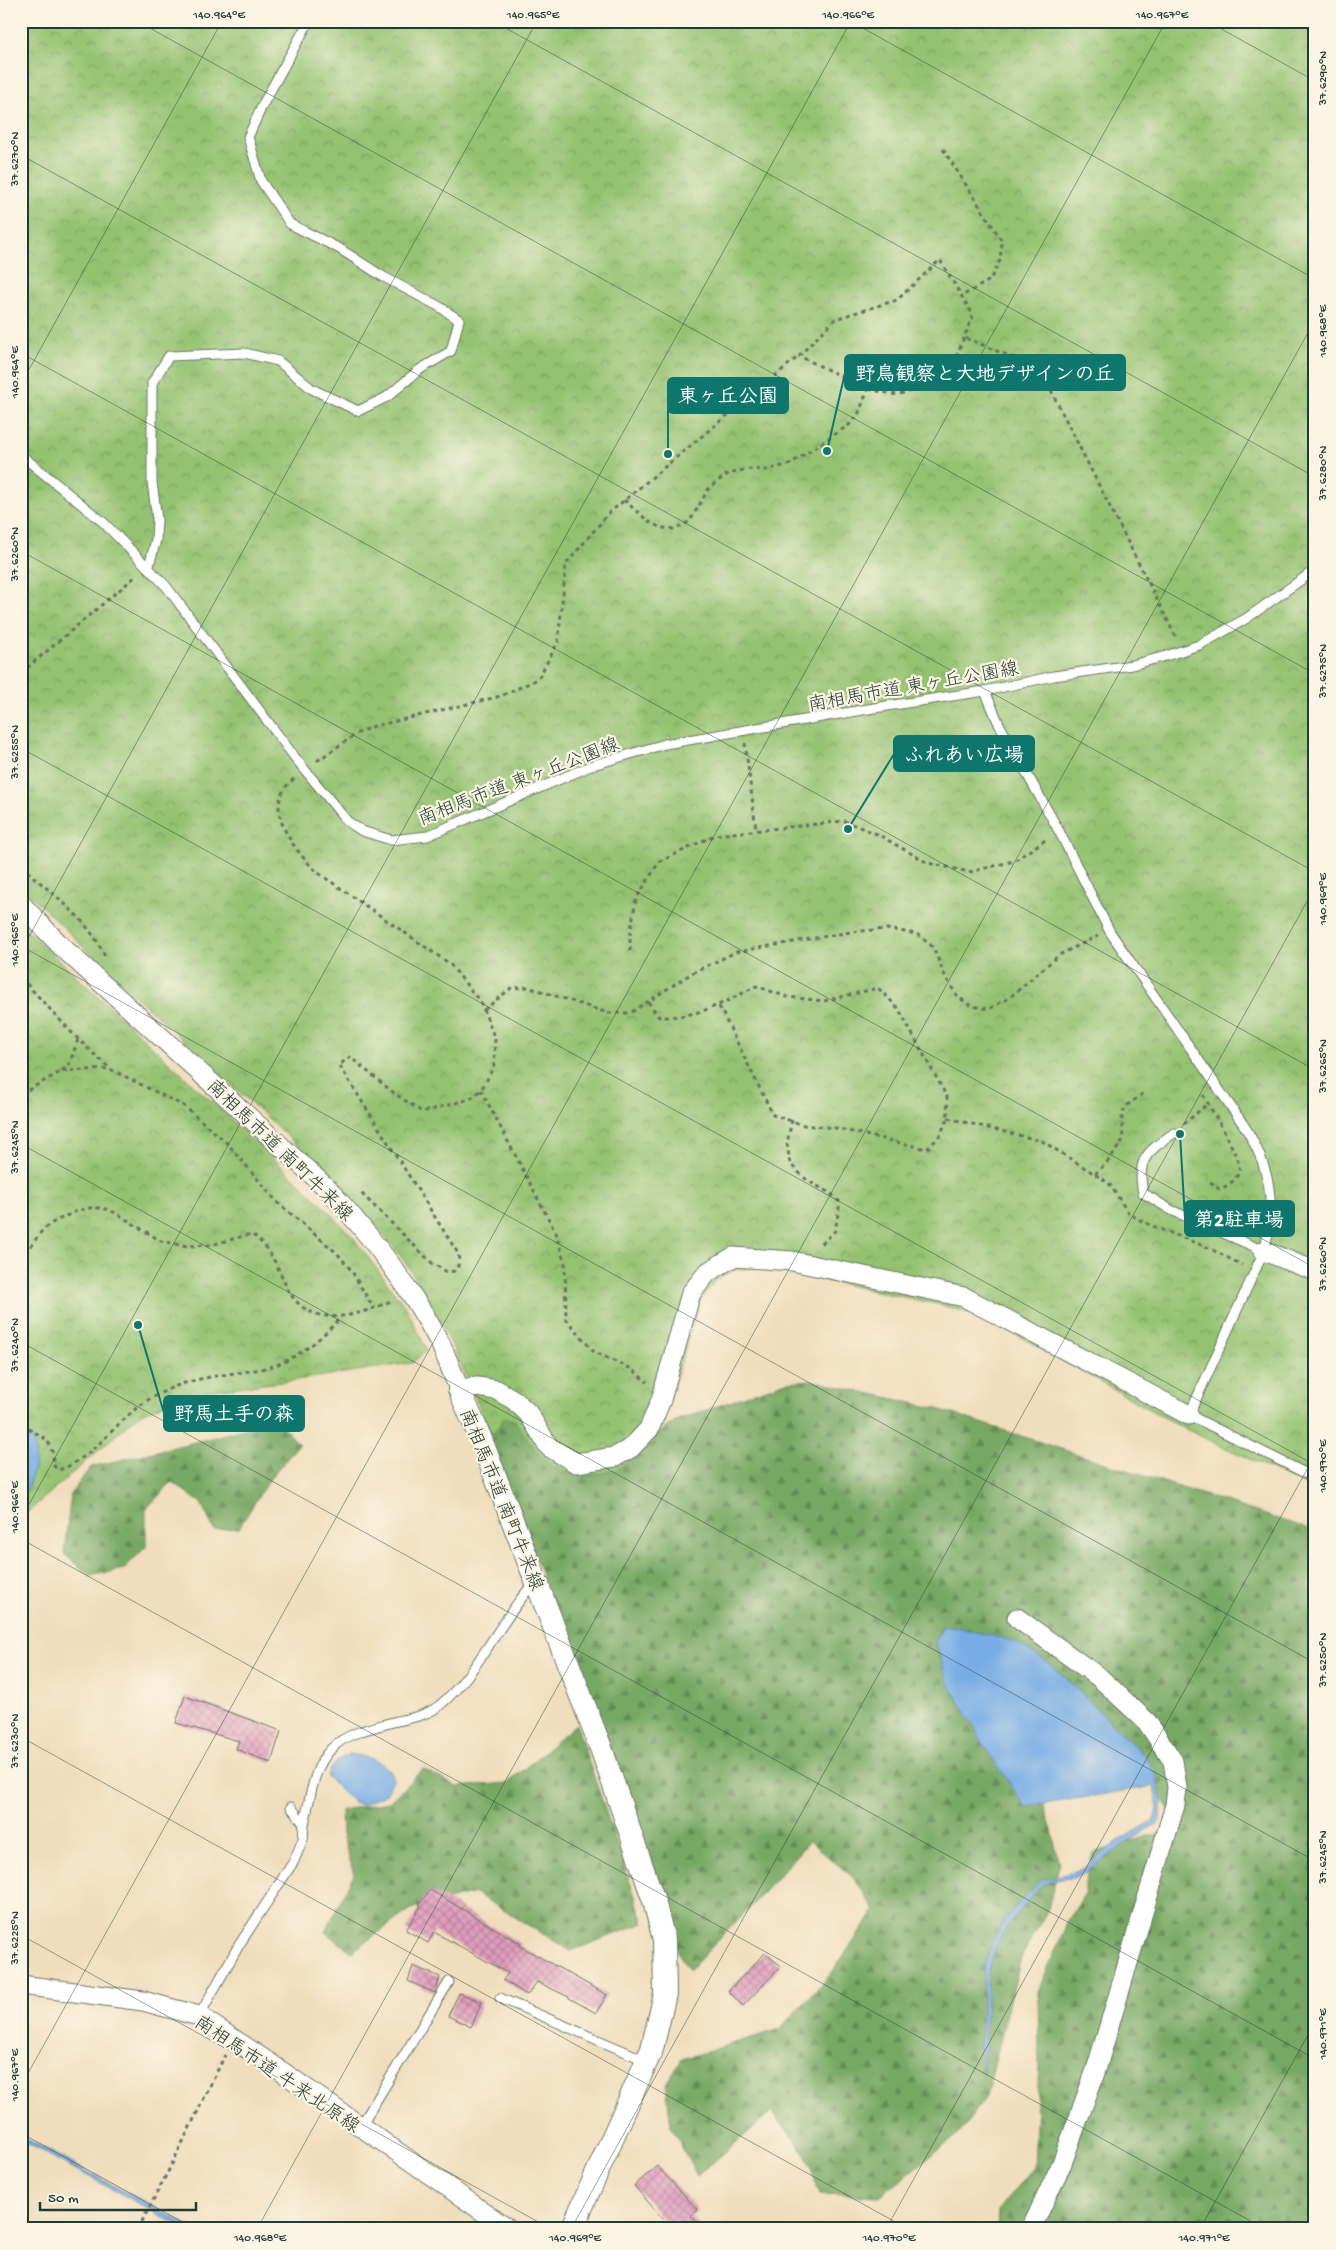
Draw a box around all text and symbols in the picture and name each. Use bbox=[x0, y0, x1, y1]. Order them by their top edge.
text: 140.964°E bbox=[192, 9, 245, 23]
text: 140.965°E bbox=[506, 9, 560, 23]
text: 140.966°E bbox=[821, 9, 875, 23]
text: 140.967°E bbox=[1135, 9, 1189, 23]
text: 37.6290°N bbox=[1317, 51, 1331, 106]
text: 37.6270°N bbox=[9, 132, 23, 187]
text: 140.968°E bbox=[1317, 304, 1331, 358]
text: 140.964°E bbox=[9, 346, 23, 399]
callout: 野鳥観察と大地デザインの丘 bbox=[845, 355, 1125, 390]
text: 野鳥観察と大地デザインの丘 bbox=[856, 363, 1114, 388]
callout: 東ヶ丘公園 bbox=[668, 378, 788, 413]
text: 東ヶ丘公園 bbox=[678, 385, 778, 410]
text: 37.6280°N bbox=[1317, 445, 1331, 501]
text: 37.6260°N bbox=[9, 527, 23, 582]
text: 37.6275°N bbox=[1317, 644, 1331, 699]
street label: 南相馬市道 東ヶ丘公園線 bbox=[806, 658, 1021, 718]
text: 37.6255°N bbox=[9, 725, 23, 780]
street label: 南相馬市道 東ヶ丘公園線 bbox=[415, 733, 623, 832]
callout: ふれあい広場 bbox=[894, 736, 1034, 771]
text: ふれあい広場 bbox=[904, 744, 1024, 769]
text: 140.969°E bbox=[1317, 872, 1331, 926]
text: 140.965°E bbox=[9, 913, 23, 967]
text: 37.6265°N bbox=[1317, 1039, 1331, 1094]
street label: 南相馬市道 南町牛来線 bbox=[201, 1075, 357, 1227]
text: 37.6245°N bbox=[9, 1120, 23, 1175]
callout: 第2駐車場 bbox=[1185, 1201, 1294, 1236]
text: 第2駐車場 bbox=[1194, 1209, 1284, 1234]
text: 37.6260°N bbox=[1317, 1237, 1331, 1292]
text: 37.6240°N bbox=[9, 1318, 23, 1373]
callout: 野馬土手の森 bbox=[164, 1396, 304, 1431]
text: 野馬土手の森 bbox=[174, 1403, 294, 1428]
street label: 南相馬市道 南町牛来線 bbox=[453, 1405, 548, 1595]
text: 140.970°E bbox=[1317, 1439, 1331, 1494]
text: 140.966°E bbox=[9, 1480, 23, 1534]
text: 37.6250°N bbox=[1317, 1633, 1331, 1688]
text: 37.6230°N bbox=[9, 1714, 23, 1769]
text: 37.6245°N bbox=[1317, 1830, 1331, 1885]
text: 37.6225°N bbox=[9, 1911, 23, 1966]
text: 140.971°E bbox=[1317, 2008, 1331, 2061]
street label: 南相馬市道 牛来北原線 bbox=[189, 2011, 364, 2140]
text: 140.967°E bbox=[9, 2048, 23, 2102]
scale bar bbox=[40, 2180, 196, 2212]
text: 50 m bbox=[48, 2190, 79, 2208]
text: 140.968°E bbox=[233, 2232, 287, 2246]
text: 140.969°E bbox=[548, 2232, 602, 2246]
text: 140.970°E bbox=[861, 2232, 916, 2246]
text: 140.971°E bbox=[1177, 2232, 1230, 2246]

